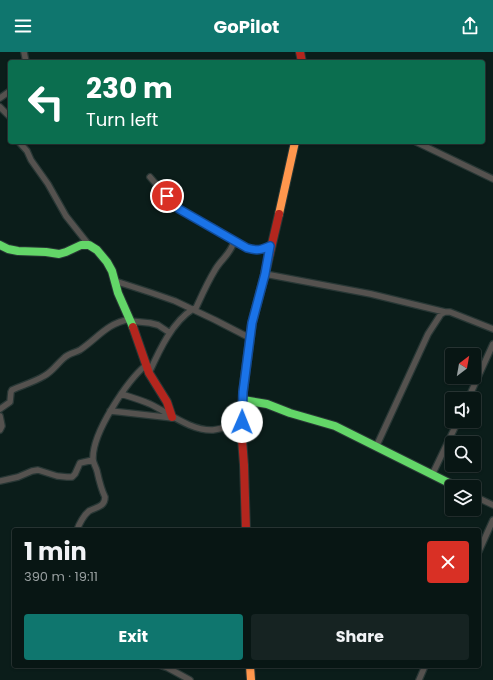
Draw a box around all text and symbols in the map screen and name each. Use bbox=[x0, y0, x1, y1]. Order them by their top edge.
text: GoPilot bbox=[214, 14, 279, 39]
icon: menu bbox=[12, 15, 34, 37]
icon: share bbox=[459, 15, 481, 37]
text: 230 m bbox=[86, 69, 173, 108]
icon: left bbox=[20, 76, 72, 128]
text: Turn left bbox=[86, 107, 158, 132]
pin bbox=[150, 179, 184, 213]
icon: arrive bbox=[156, 185, 178, 207]
north arrow bbox=[445, 348, 481, 384]
map controls bbox=[445, 348, 481, 516]
button: sound bbox=[445, 392, 481, 428]
position arrow bbox=[221, 401, 263, 443]
button: search bbox=[445, 436, 481, 472]
button: layers bbox=[445, 480, 481, 516]
text: 1 min bbox=[24, 535, 87, 568]
button: close bbox=[427, 541, 469, 583]
text: 390 m · 19:11 bbox=[24, 567, 98, 586]
button: Exit bbox=[24, 614, 243, 660]
button: Share bbox=[251, 614, 469, 660]

